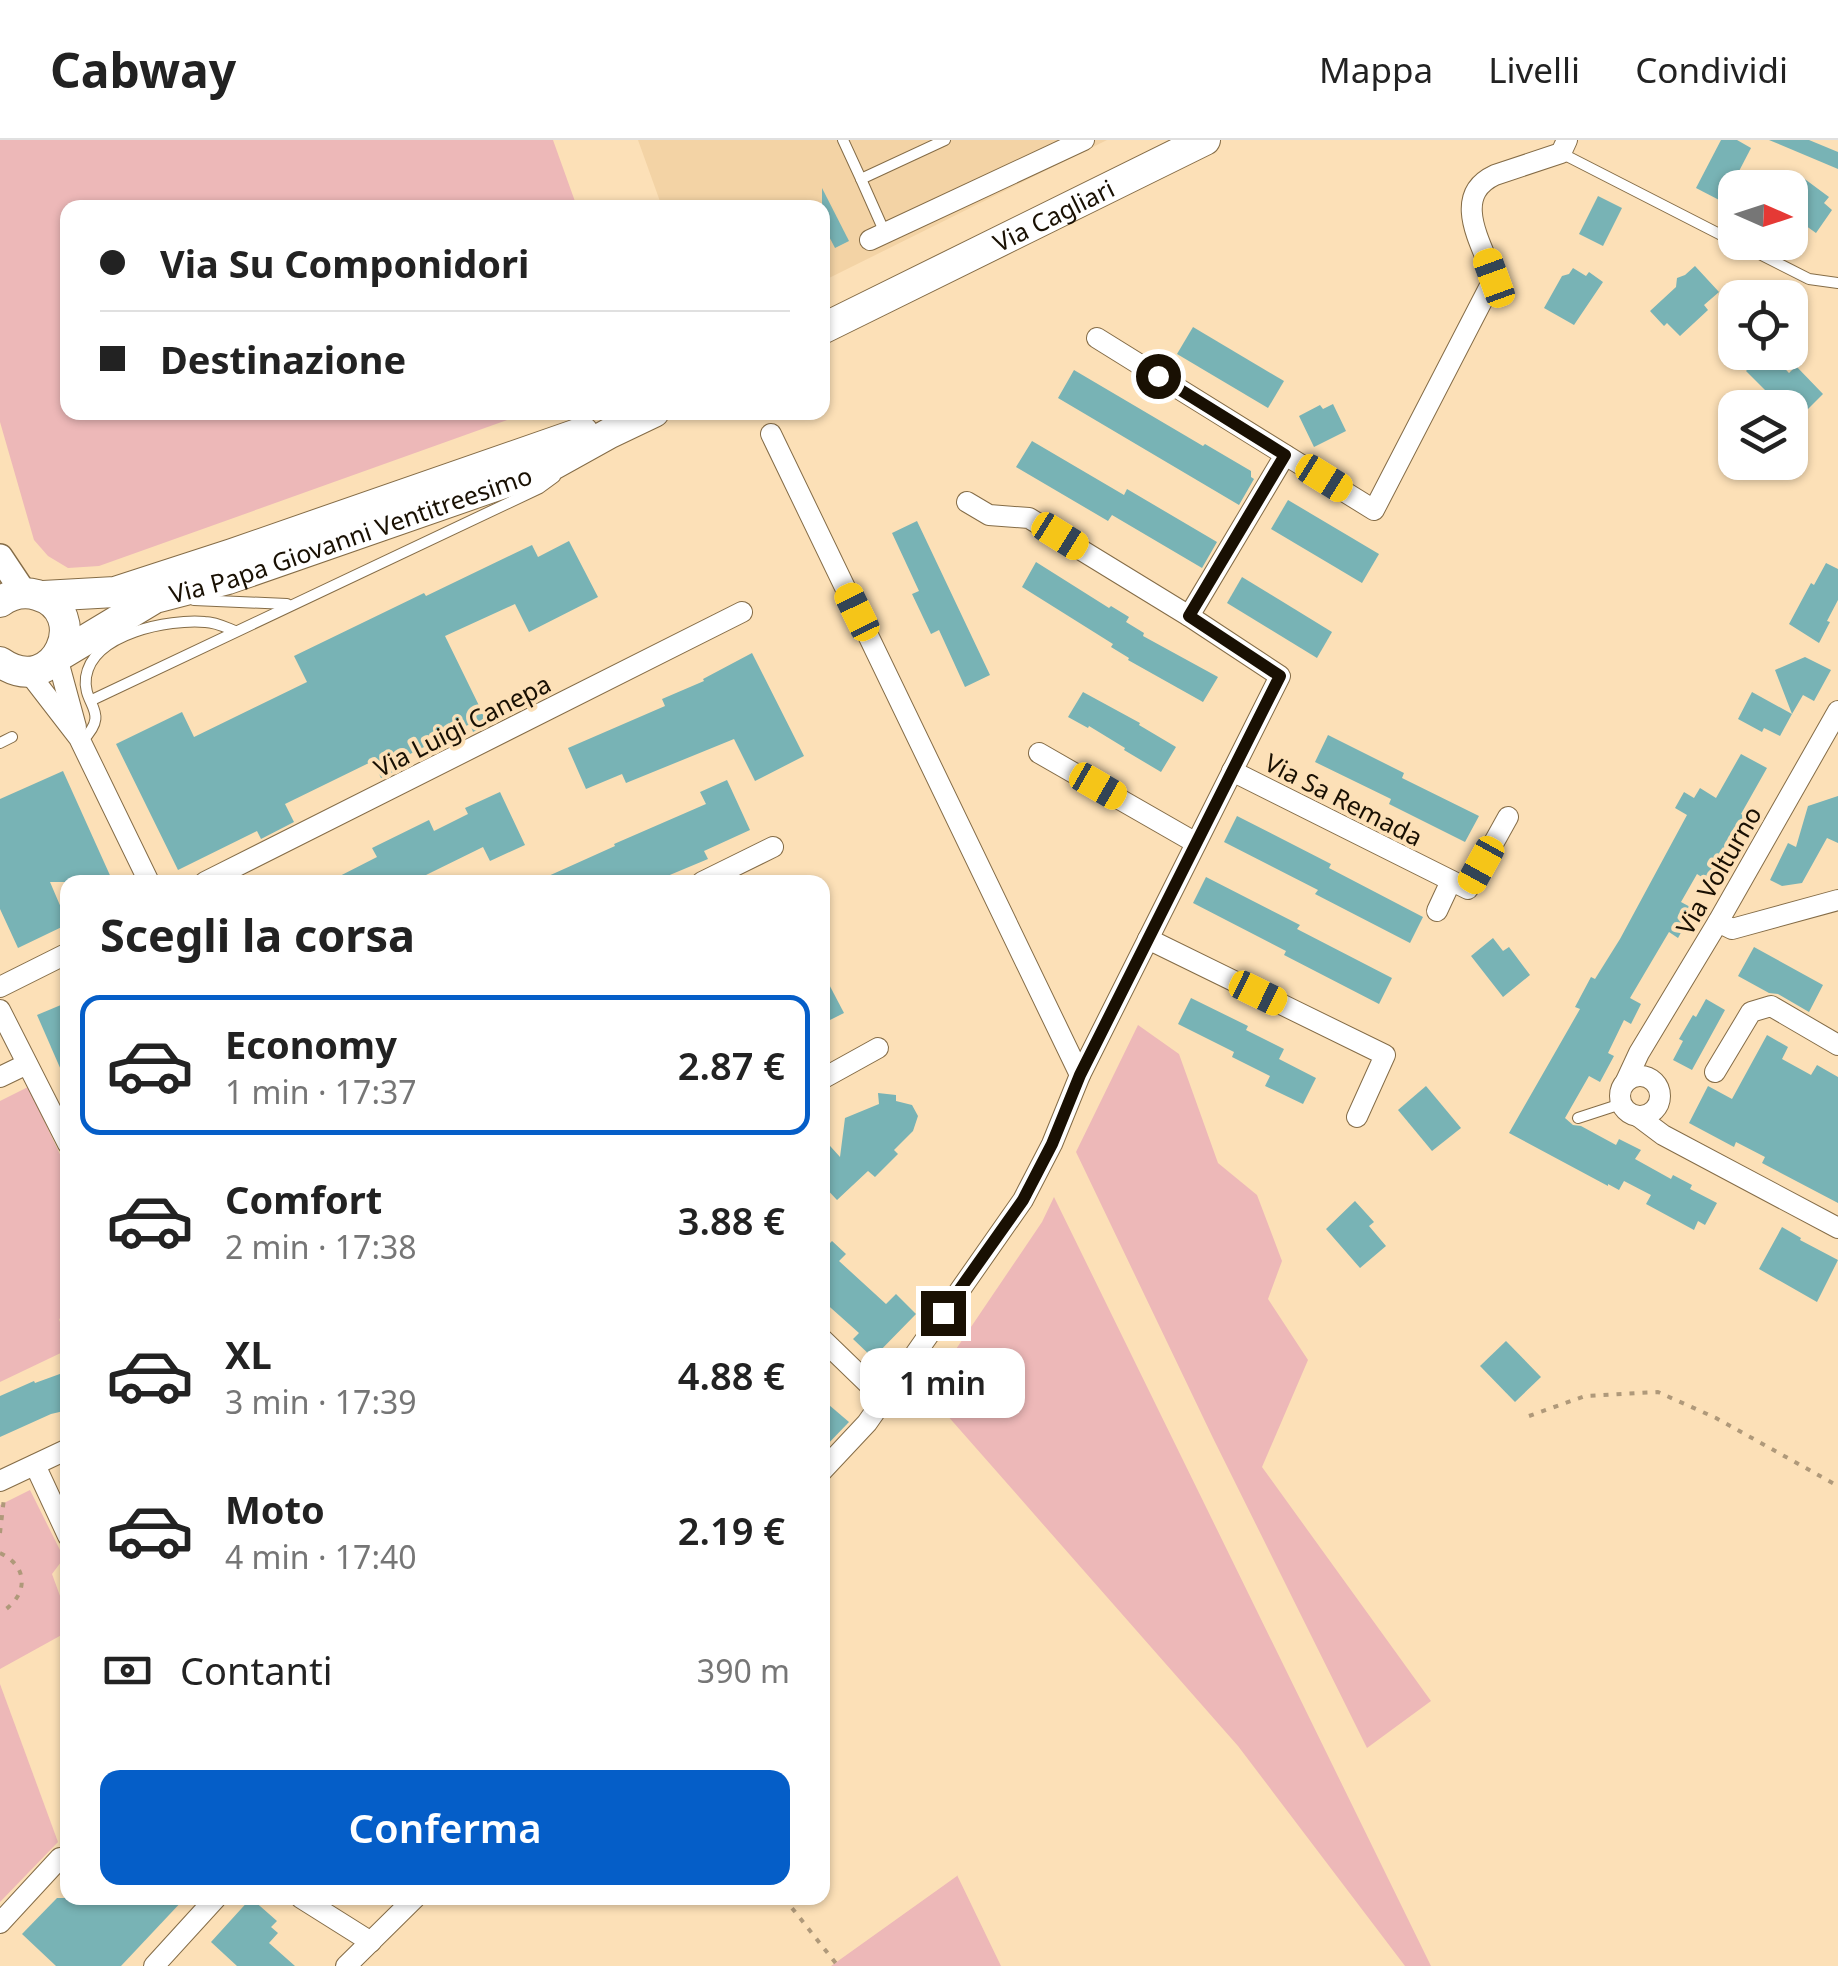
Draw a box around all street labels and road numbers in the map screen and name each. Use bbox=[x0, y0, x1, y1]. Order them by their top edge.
street label: Via Cagliari bbox=[987, 171, 1120, 259]
street label: Via Papa Giovanni Ventitreesimo bbox=[166, 458, 536, 611]
street label: Via Luigi Canepa bbox=[368, 666, 556, 784]
street label: Via Sa Remada bbox=[1259, 745, 1429, 853]
street label: Via Volturno bbox=[1667, 799, 1769, 941]

